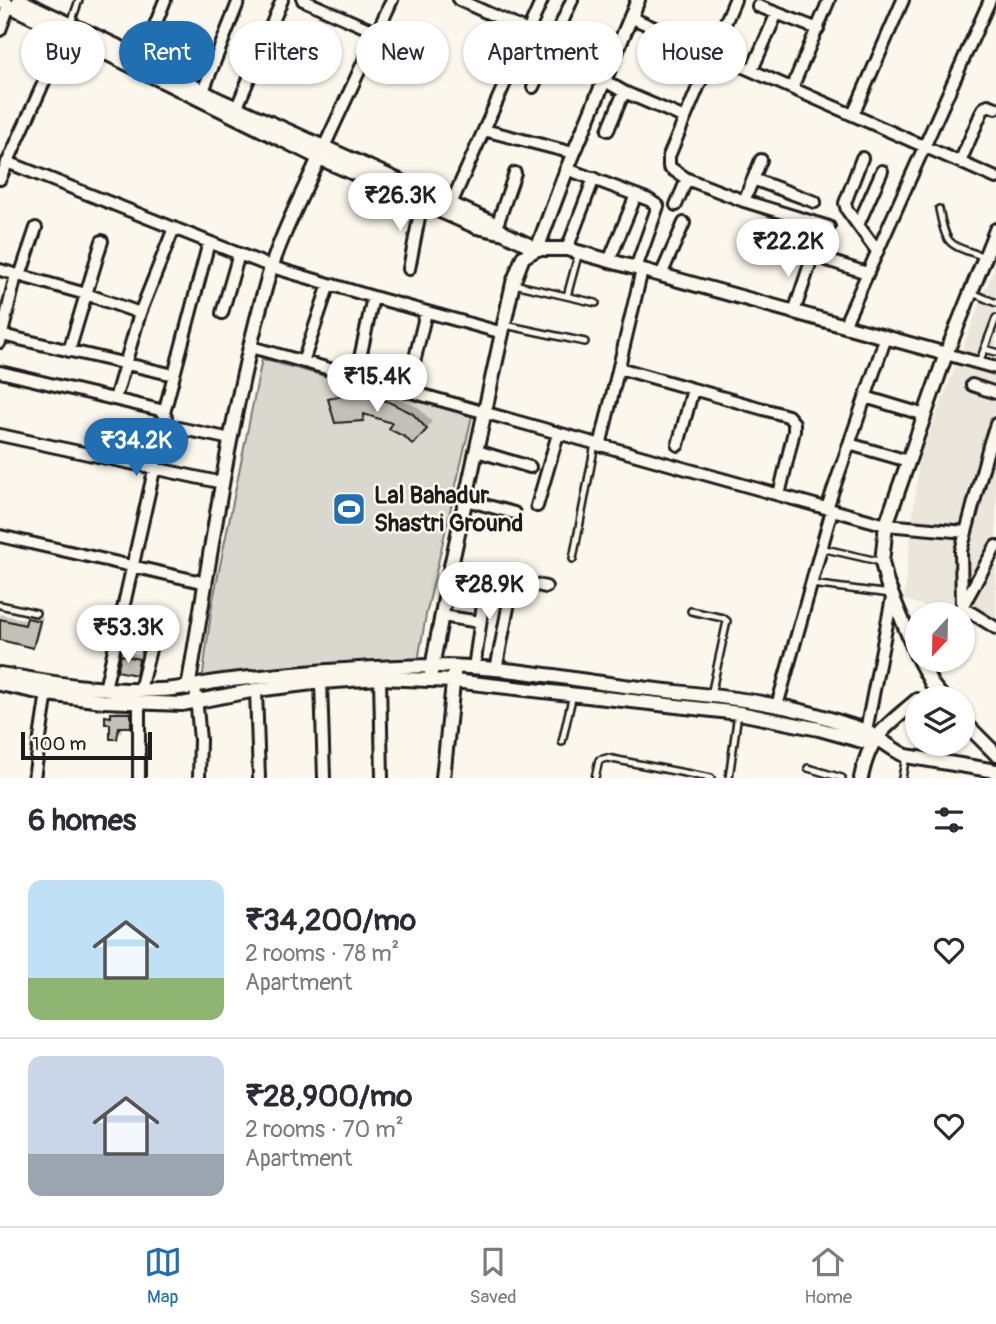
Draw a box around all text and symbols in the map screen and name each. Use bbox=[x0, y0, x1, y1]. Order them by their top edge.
chip: Buy bbox=[21, 21, 105, 84]
chip: Rent bbox=[119, 21, 215, 84]
chip: Filters bbox=[229, 21, 342, 84]
chip: New bbox=[356, 21, 449, 84]
chip: Apartment bbox=[463, 21, 623, 84]
chip: House bbox=[637, 21, 747, 84]
pin: ₹26.3K bbox=[343, 174, 457, 233]
text: ₹26.3K bbox=[364, 181, 436, 210]
pin: ₹22.2K bbox=[731, 219, 845, 279]
text: ₹22.2K bbox=[752, 227, 824, 256]
pin: ₹15.4K bbox=[320, 354, 434, 414]
text: ₹15.4K bbox=[343, 362, 411, 391]
pin: ₹34.2K bbox=[79, 419, 193, 478]
text: ₹34.2K bbox=[100, 426, 172, 455]
place label: Lal Bahadur Shastri Ground bbox=[374, 481, 523, 538]
sports icon: Lal Bahadur Shastri Ground bbox=[330, 490, 368, 528]
pin: ₹28.9K bbox=[432, 562, 546, 622]
text: ₹28.9K bbox=[455, 570, 524, 599]
north arrow bbox=[905, 602, 975, 672]
map controls bbox=[905, 602, 975, 756]
pin: ₹53.3K bbox=[71, 606, 185, 665]
text: ₹53.3K bbox=[93, 613, 163, 642]
button: layers bbox=[905, 686, 975, 756]
scale bar bbox=[21, 729, 152, 761]
text: 100 m bbox=[32, 732, 86, 756]
icon: filters bbox=[930, 801, 968, 839]
text: 6 homes bbox=[28, 802, 136, 839]
text: ₹34,200/mo bbox=[245, 902, 416, 939]
icon: home bbox=[84, 908, 168, 992]
icon: heart bbox=[930, 931, 968, 969]
text: 2 rooms · 78 m² bbox=[245, 939, 399, 968]
text: Apartment bbox=[245, 968, 352, 997]
text: ₹28,900/mo bbox=[245, 1078, 412, 1115]
icon: home bbox=[84, 1084, 168, 1168]
icon: heart bbox=[930, 1107, 968, 1145]
text: 2 rooms · 70 m² bbox=[245, 1115, 404, 1144]
text: Apartment bbox=[245, 1144, 352, 1173]
tab: Map bbox=[144, 1243, 182, 1309]
tab: Saved bbox=[469, 1243, 517, 1309]
tab: Home bbox=[804, 1243, 852, 1309]

